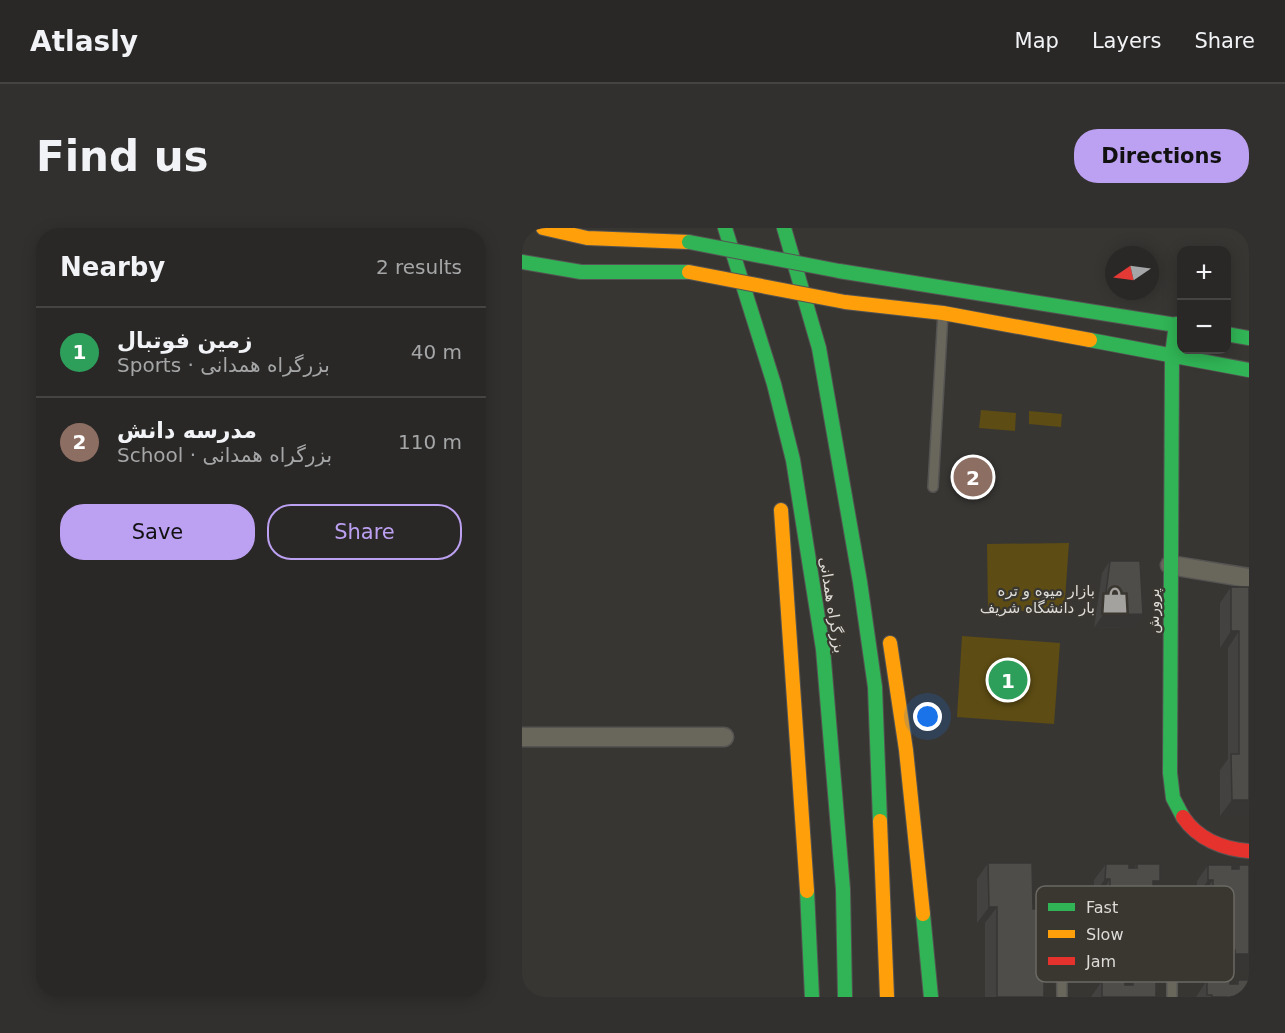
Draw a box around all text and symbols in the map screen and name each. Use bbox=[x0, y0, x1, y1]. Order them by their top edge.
text: Atlasly bbox=[30, 25, 138, 58]
text: Map bbox=[1015, 29, 1059, 53]
text: Layers bbox=[1092, 29, 1161, 53]
text: Share bbox=[1194, 29, 1255, 53]
button: Directions bbox=[1074, 129, 1249, 183]
text: Find us bbox=[36, 132, 209, 181]
north arrow bbox=[1105, 246, 1159, 300]
map controls bbox=[1177, 246, 1231, 354]
button: + bbox=[1177, 246, 1231, 300]
text: Nearby bbox=[60, 252, 165, 282]
text: 2 results bbox=[376, 255, 462, 279]
button: − bbox=[1177, 300, 1231, 354]
text: زمین فوتبال bbox=[117, 328, 253, 353]
text: 1 bbox=[73, 340, 86, 364]
text: 40 m bbox=[411, 340, 462, 364]
text: Sports · بزرگراه همدانی bbox=[117, 353, 330, 377]
text: مدرسه دانش bbox=[117, 418, 257, 443]
text: 2 bbox=[73, 430, 86, 454]
text: 110 m bbox=[398, 430, 462, 454]
text: School · بزرگراه همدانی bbox=[117, 443, 332, 467]
pin: 2 bbox=[954, 454, 992, 500]
button: Save bbox=[60, 504, 255, 560]
button: Share bbox=[267, 504, 462, 560]
street label: بزرگراه همدانی bbox=[816, 556, 848, 654]
place label: بازار میوه و تره بار دانشگاه شریف bbox=[980, 582, 1095, 617]
shop icon: بازار میوه و تره بار دانشگاه شریف bbox=[1100, 585, 1130, 615]
street label: پرورش bbox=[1145, 588, 1164, 634]
pin: 1 bbox=[988, 658, 1028, 702]
your location bbox=[913, 702, 942, 731]
legend bbox=[1036, 886, 1234, 982]
text: Fast bbox=[1086, 898, 1118, 917]
text: Slow bbox=[1086, 925, 1123, 944]
text: Jam bbox=[1085, 952, 1116, 971]

